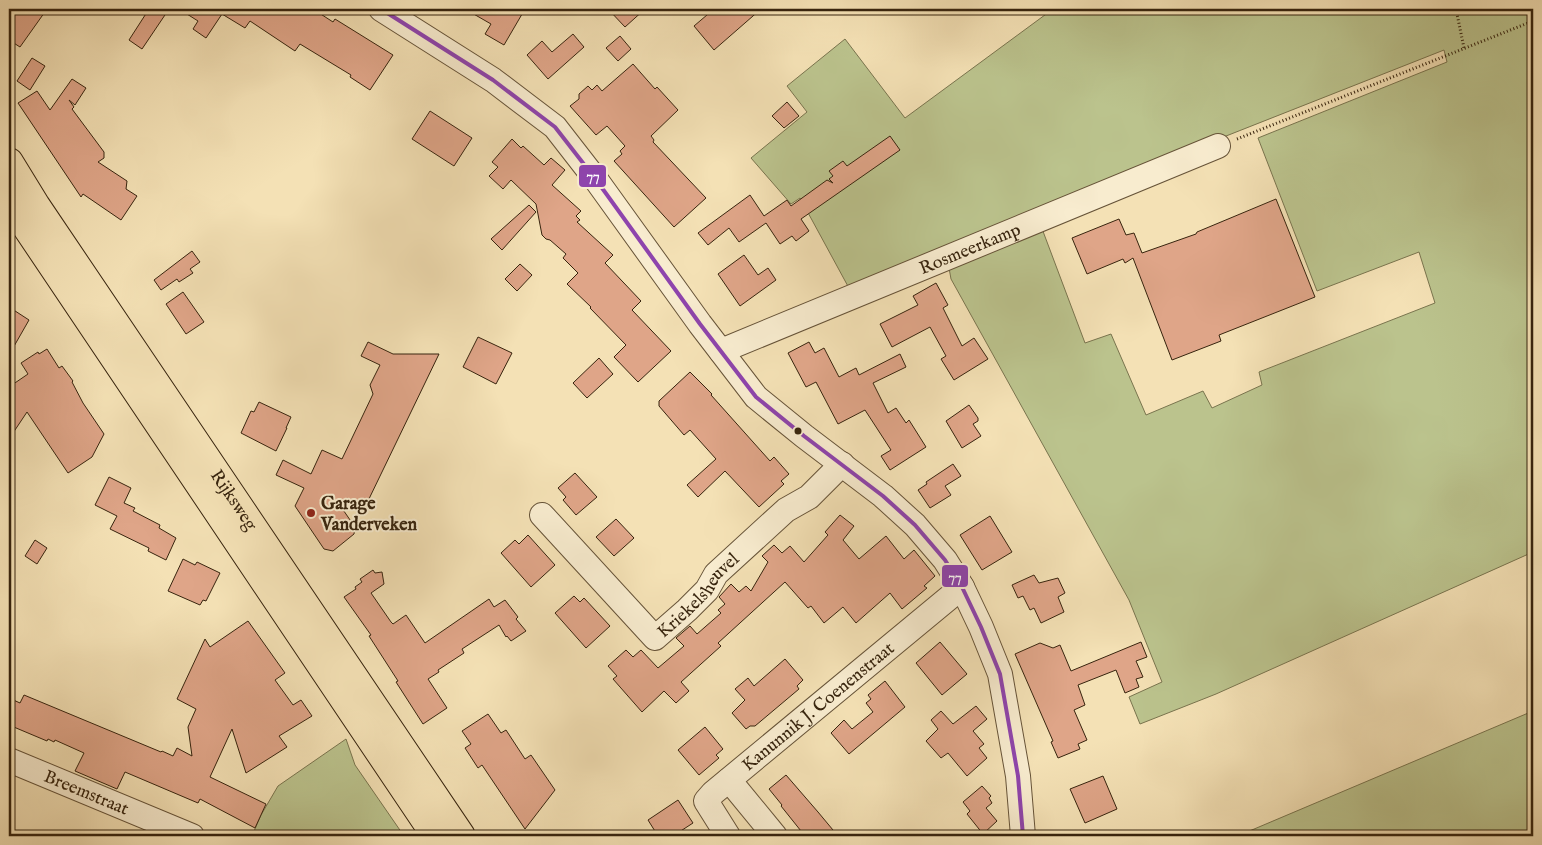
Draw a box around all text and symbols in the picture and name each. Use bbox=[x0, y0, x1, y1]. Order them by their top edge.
line badge: 77 bbox=[578, 164, 607, 188]
text: 77 bbox=[586, 167, 600, 185]
street label: Rosmeerkamp bbox=[916, 219, 1025, 281]
unlabelled marker bbox=[793, 426, 803, 436]
street label: Rijksweg bbox=[204, 466, 262, 536]
place label: Garage Vanderveken bbox=[320, 493, 417, 537]
marker: Garage Vanderveken bbox=[305, 507, 317, 519]
street label: Kriekelsheuvel bbox=[653, 548, 745, 644]
line badge: 77 bbox=[941, 564, 969, 588]
text: 77 bbox=[948, 568, 962, 586]
street label: Kanunnik J. Coenenstraat bbox=[738, 638, 900, 777]
street label: Breemstraat bbox=[40, 766, 132, 821]

